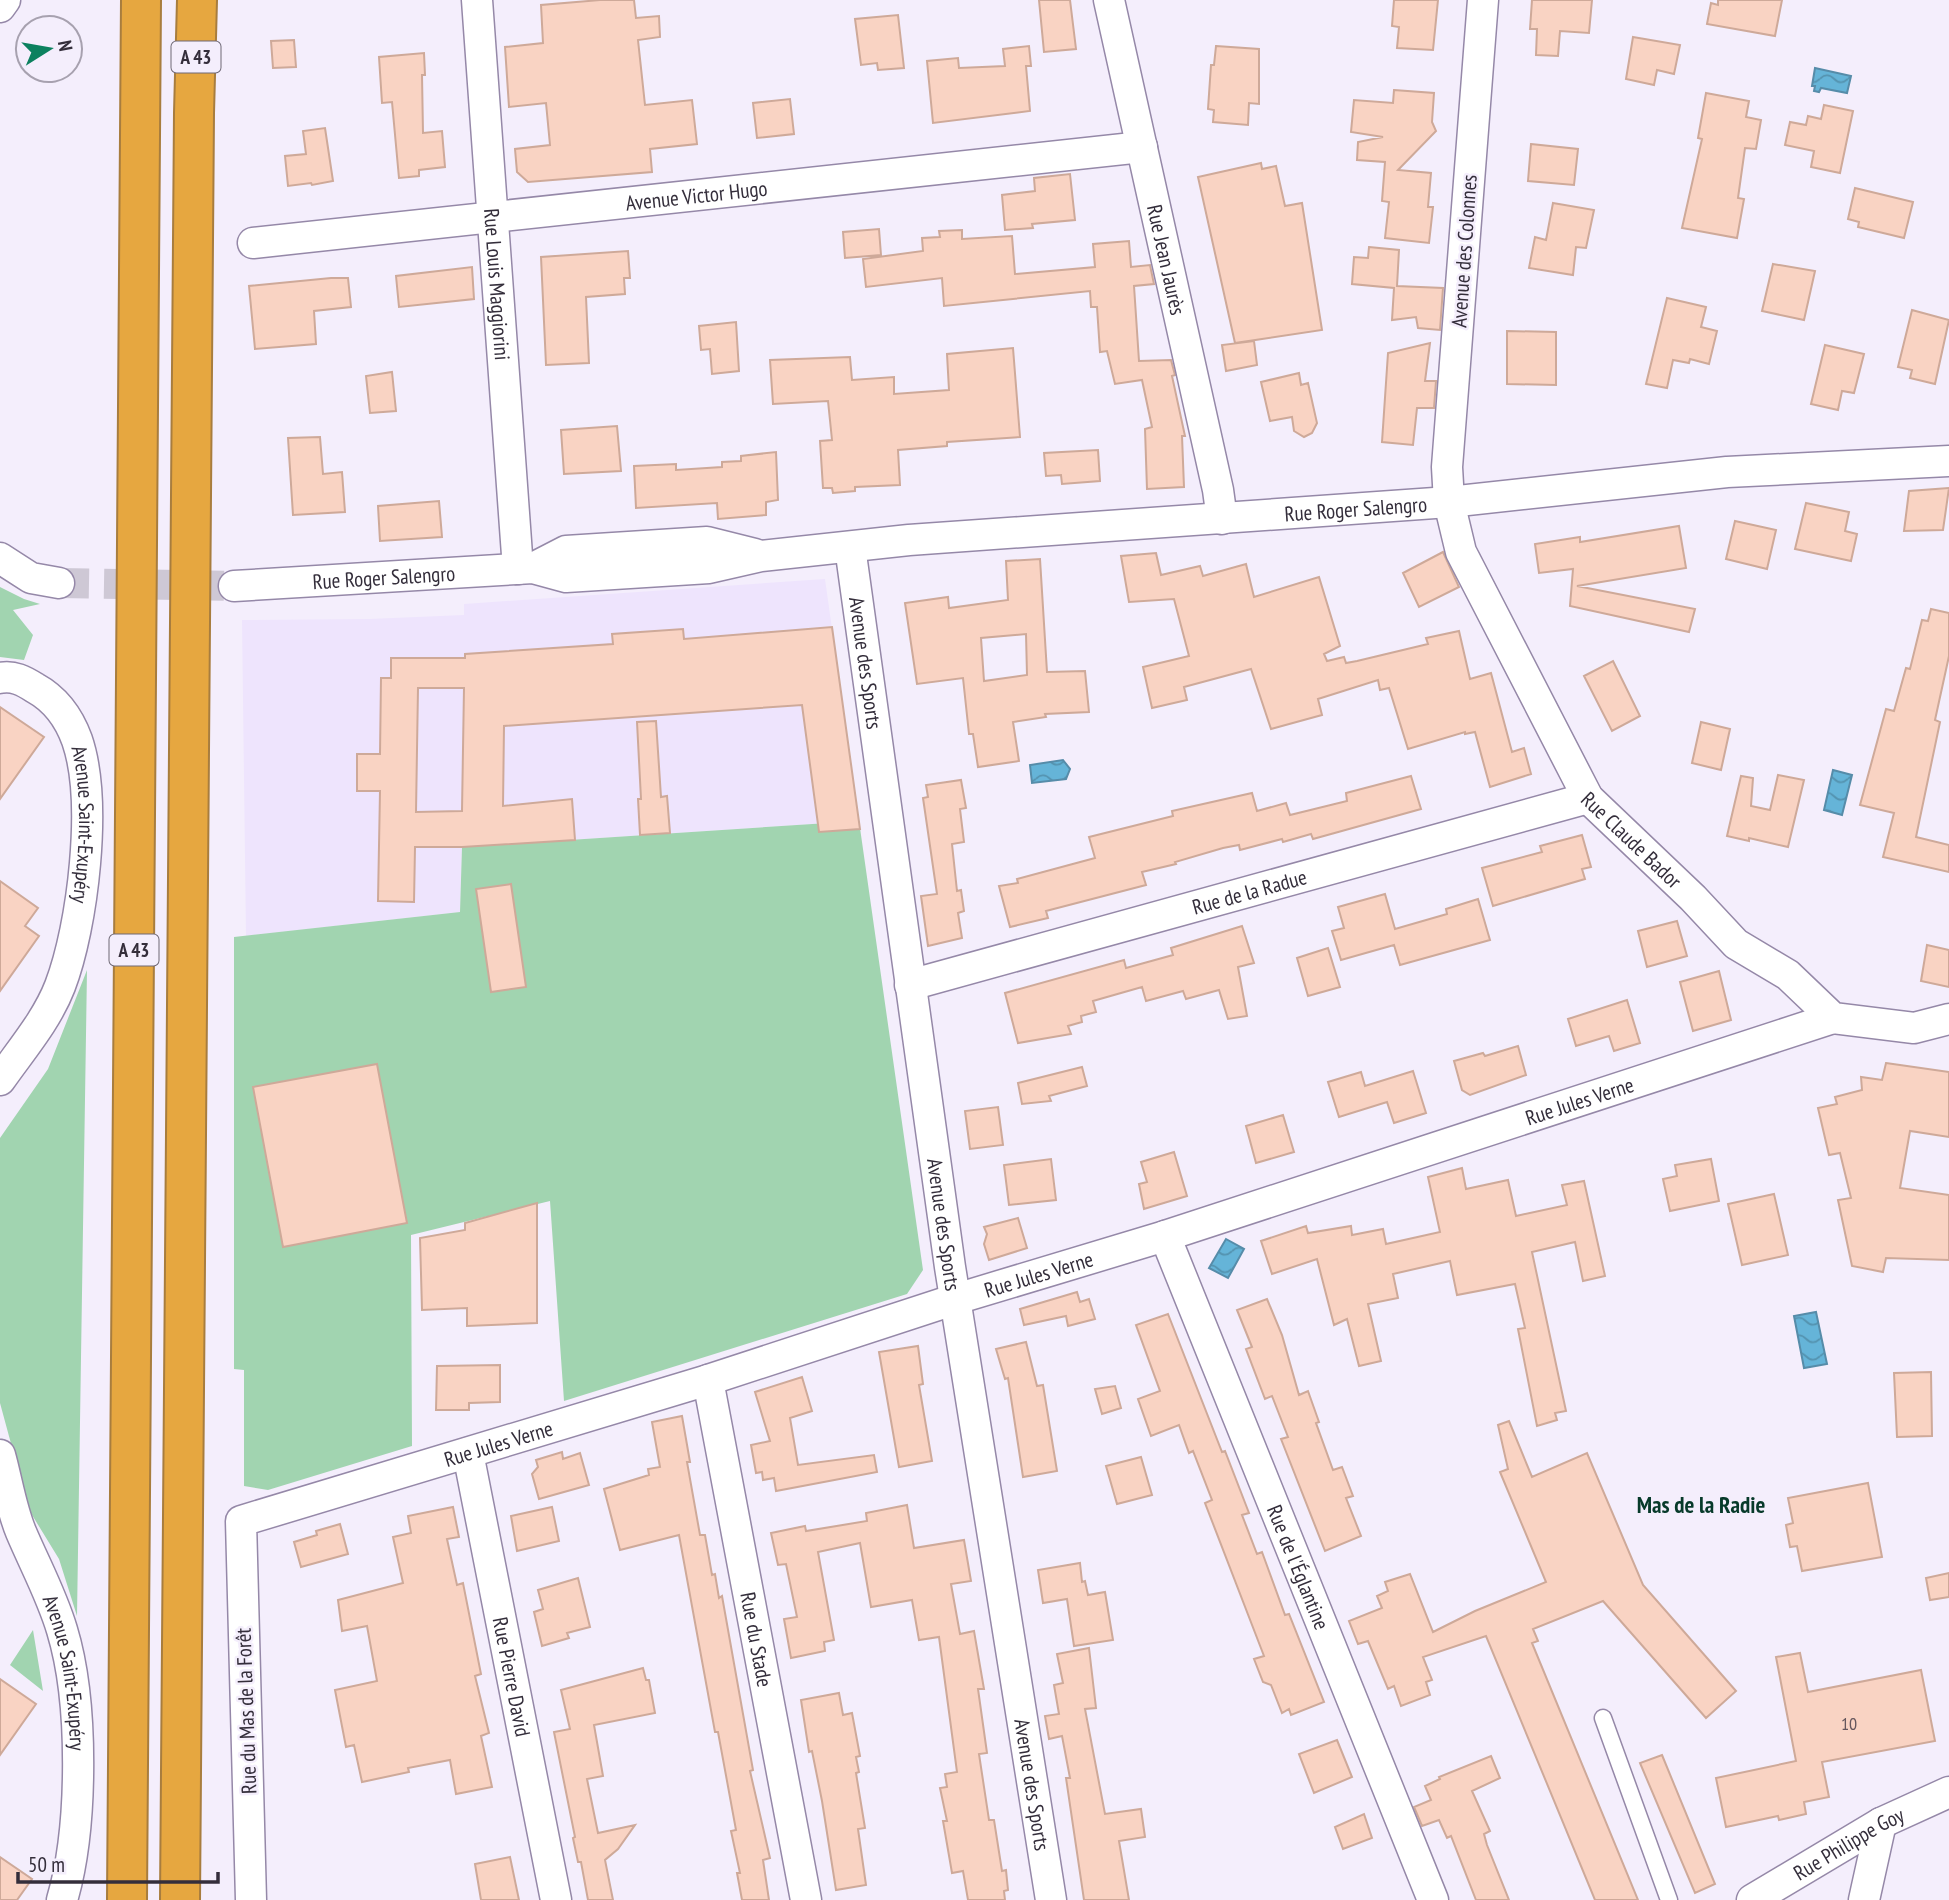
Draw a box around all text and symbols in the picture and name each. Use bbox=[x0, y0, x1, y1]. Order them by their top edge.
north arrow bbox=[14, 14, 84, 84]
text: N bbox=[53, 38, 78, 53]
road number: A 43 bbox=[172, 41, 220, 72]
street label: Avenue Victor Hugo bbox=[624, 174, 769, 216]
street label: Avenue des Colonnes bbox=[1445, 174, 1483, 328]
street label: Rue Jean Jaurès bbox=[1141, 202, 1192, 317]
street label: Rue Louis Maggiorini bbox=[479, 207, 516, 361]
street label: Rue Roger Salengro bbox=[1283, 490, 1428, 527]
street label: Rue Roger Salengro bbox=[312, 559, 456, 595]
street label: Avenue des Sports bbox=[844, 595, 889, 731]
street label: Avenue Saint-Exupéry bbox=[66, 742, 101, 905]
street label: Rue Claude Bador bbox=[1576, 785, 1688, 894]
street label: Rue de la Radue bbox=[1189, 863, 1310, 920]
road number: A 43 bbox=[110, 934, 158, 966]
street label: Rue Jules Verne bbox=[1522, 1071, 1637, 1131]
street label: Avenue des Sports bbox=[922, 1157, 967, 1293]
street label: Rue Jules Verne bbox=[981, 1245, 1096, 1303]
street label: Rue Jules Verne bbox=[441, 1414, 556, 1472]
district label: Mas de la Radie bbox=[1637, 1490, 1765, 1519]
street label: Rue de l'Églantine bbox=[1261, 1501, 1336, 1633]
street label: Rue du Stade bbox=[735, 1590, 779, 1689]
street label: Avenue Saint-Exupéry bbox=[37, 1591, 92, 1751]
street label: Rue Pierre David bbox=[487, 1615, 537, 1739]
street label: Rue du Mas de la Forêt bbox=[230, 1627, 262, 1795]
house number: 10 bbox=[1841, 1712, 1857, 1735]
street label: Avenue des Sports bbox=[1009, 1717, 1056, 1853]
street label: Rue Philippe Goy bbox=[1788, 1801, 1908, 1886]
scale bar bbox=[18, 1840, 217, 1884]
text: 50 m bbox=[28, 1851, 65, 1878]

